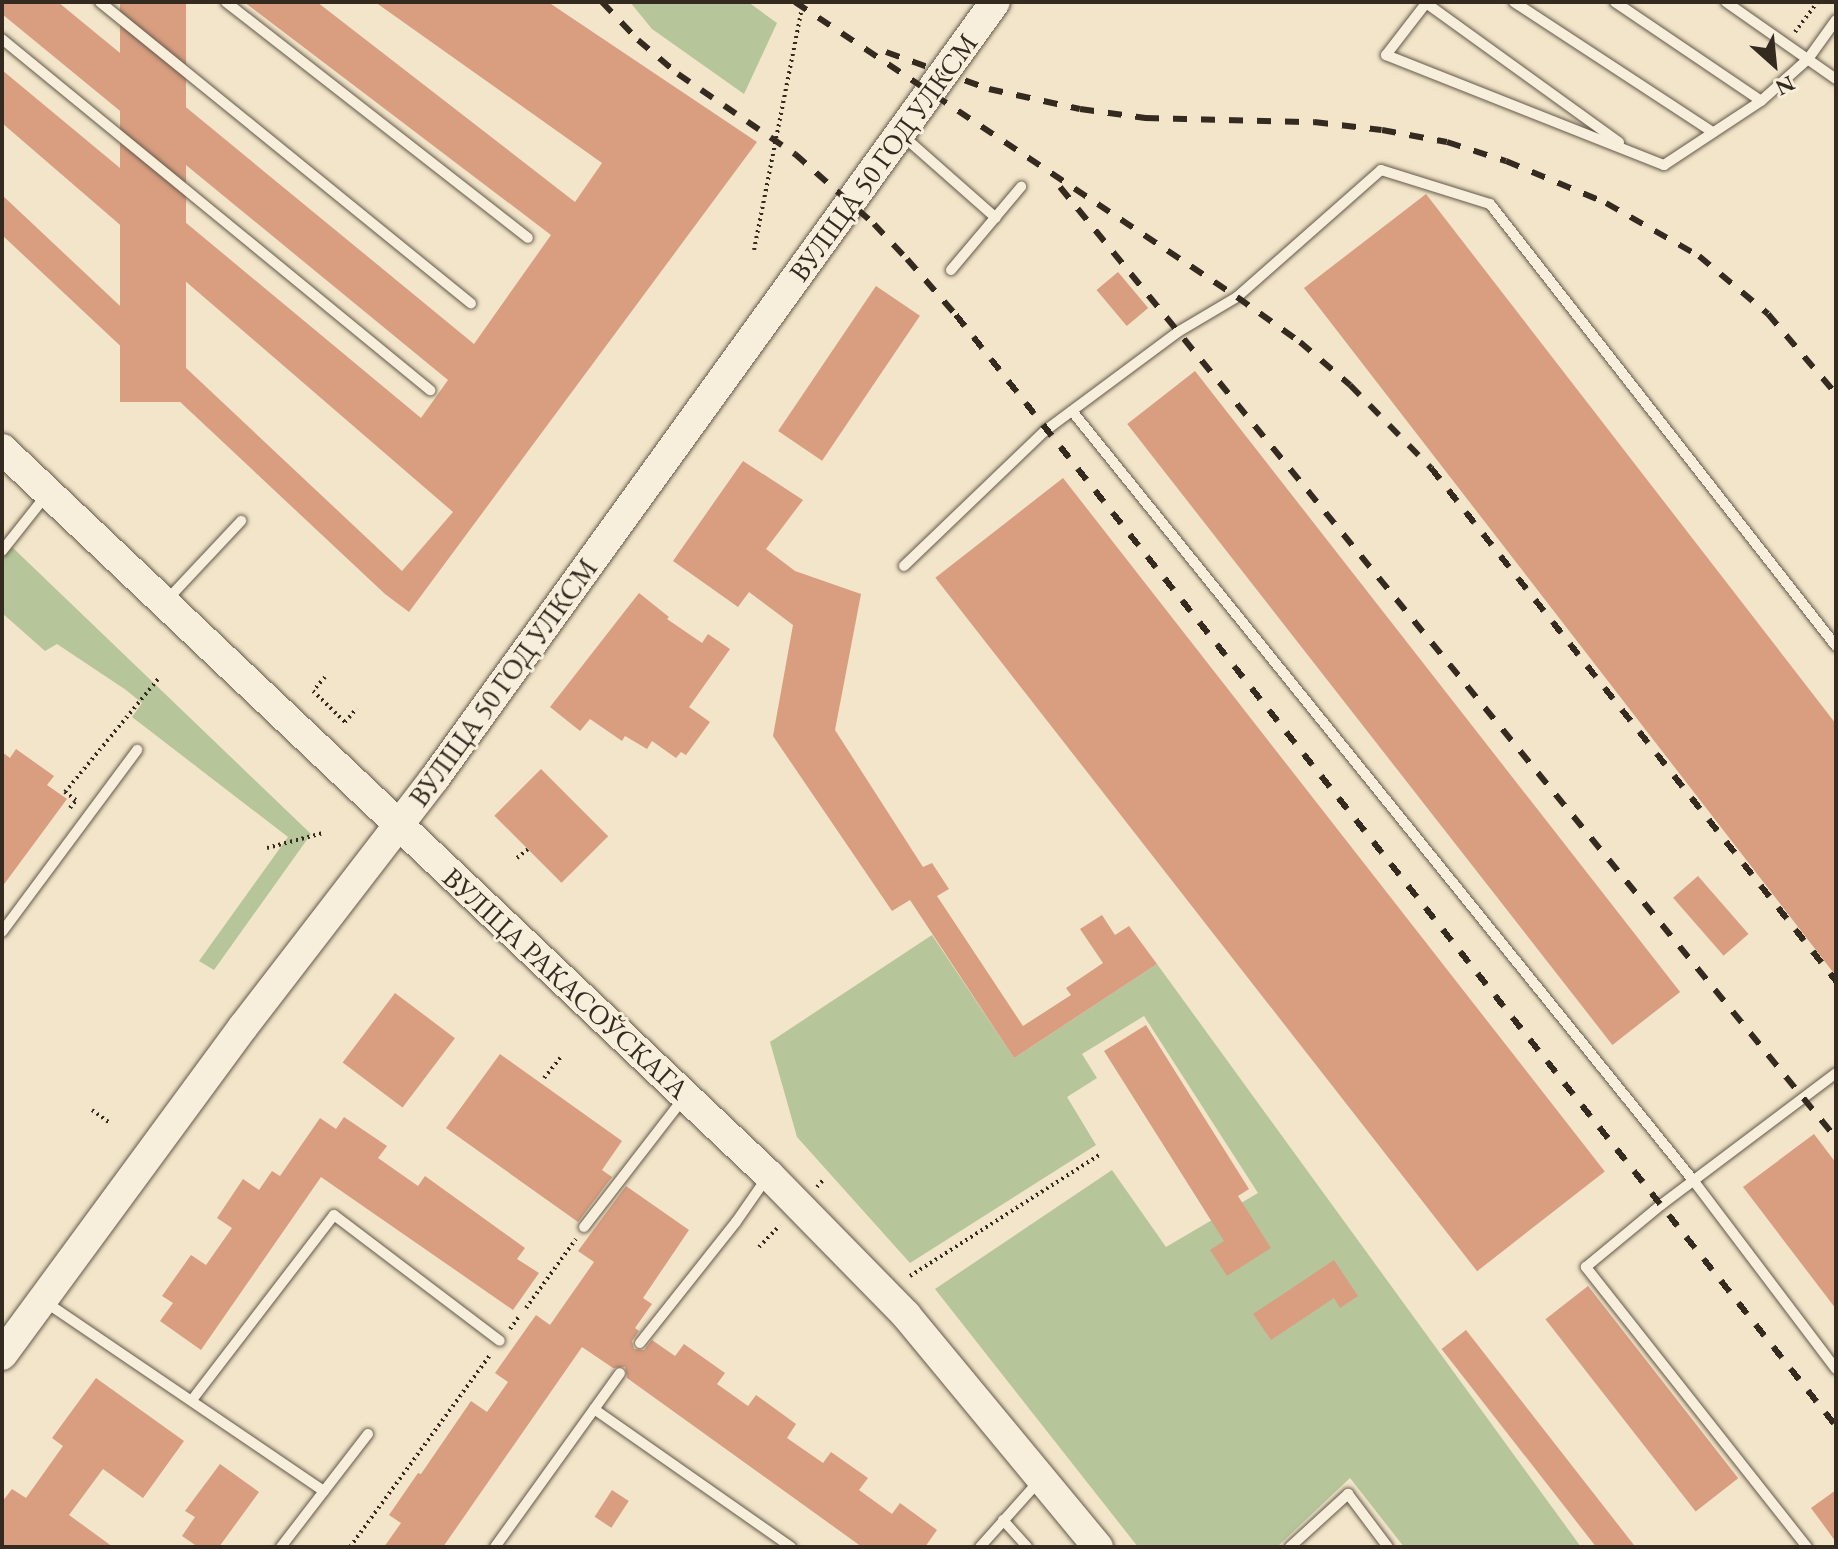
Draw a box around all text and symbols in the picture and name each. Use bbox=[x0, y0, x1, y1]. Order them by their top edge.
north arrow bbox=[1734, 24, 1814, 104]
street label: ВУЛІЦА 50 ГОД УЛКСМ bbox=[782, 26, 984, 288]
text: N bbox=[1771, 69, 1800, 103]
street label: ВУЛІЦА 50 ГОД УЛКСМ bbox=[402, 551, 604, 813]
street label: ВУЛІЦА РАКАСОЎСКАГА bbox=[436, 860, 696, 1106]

